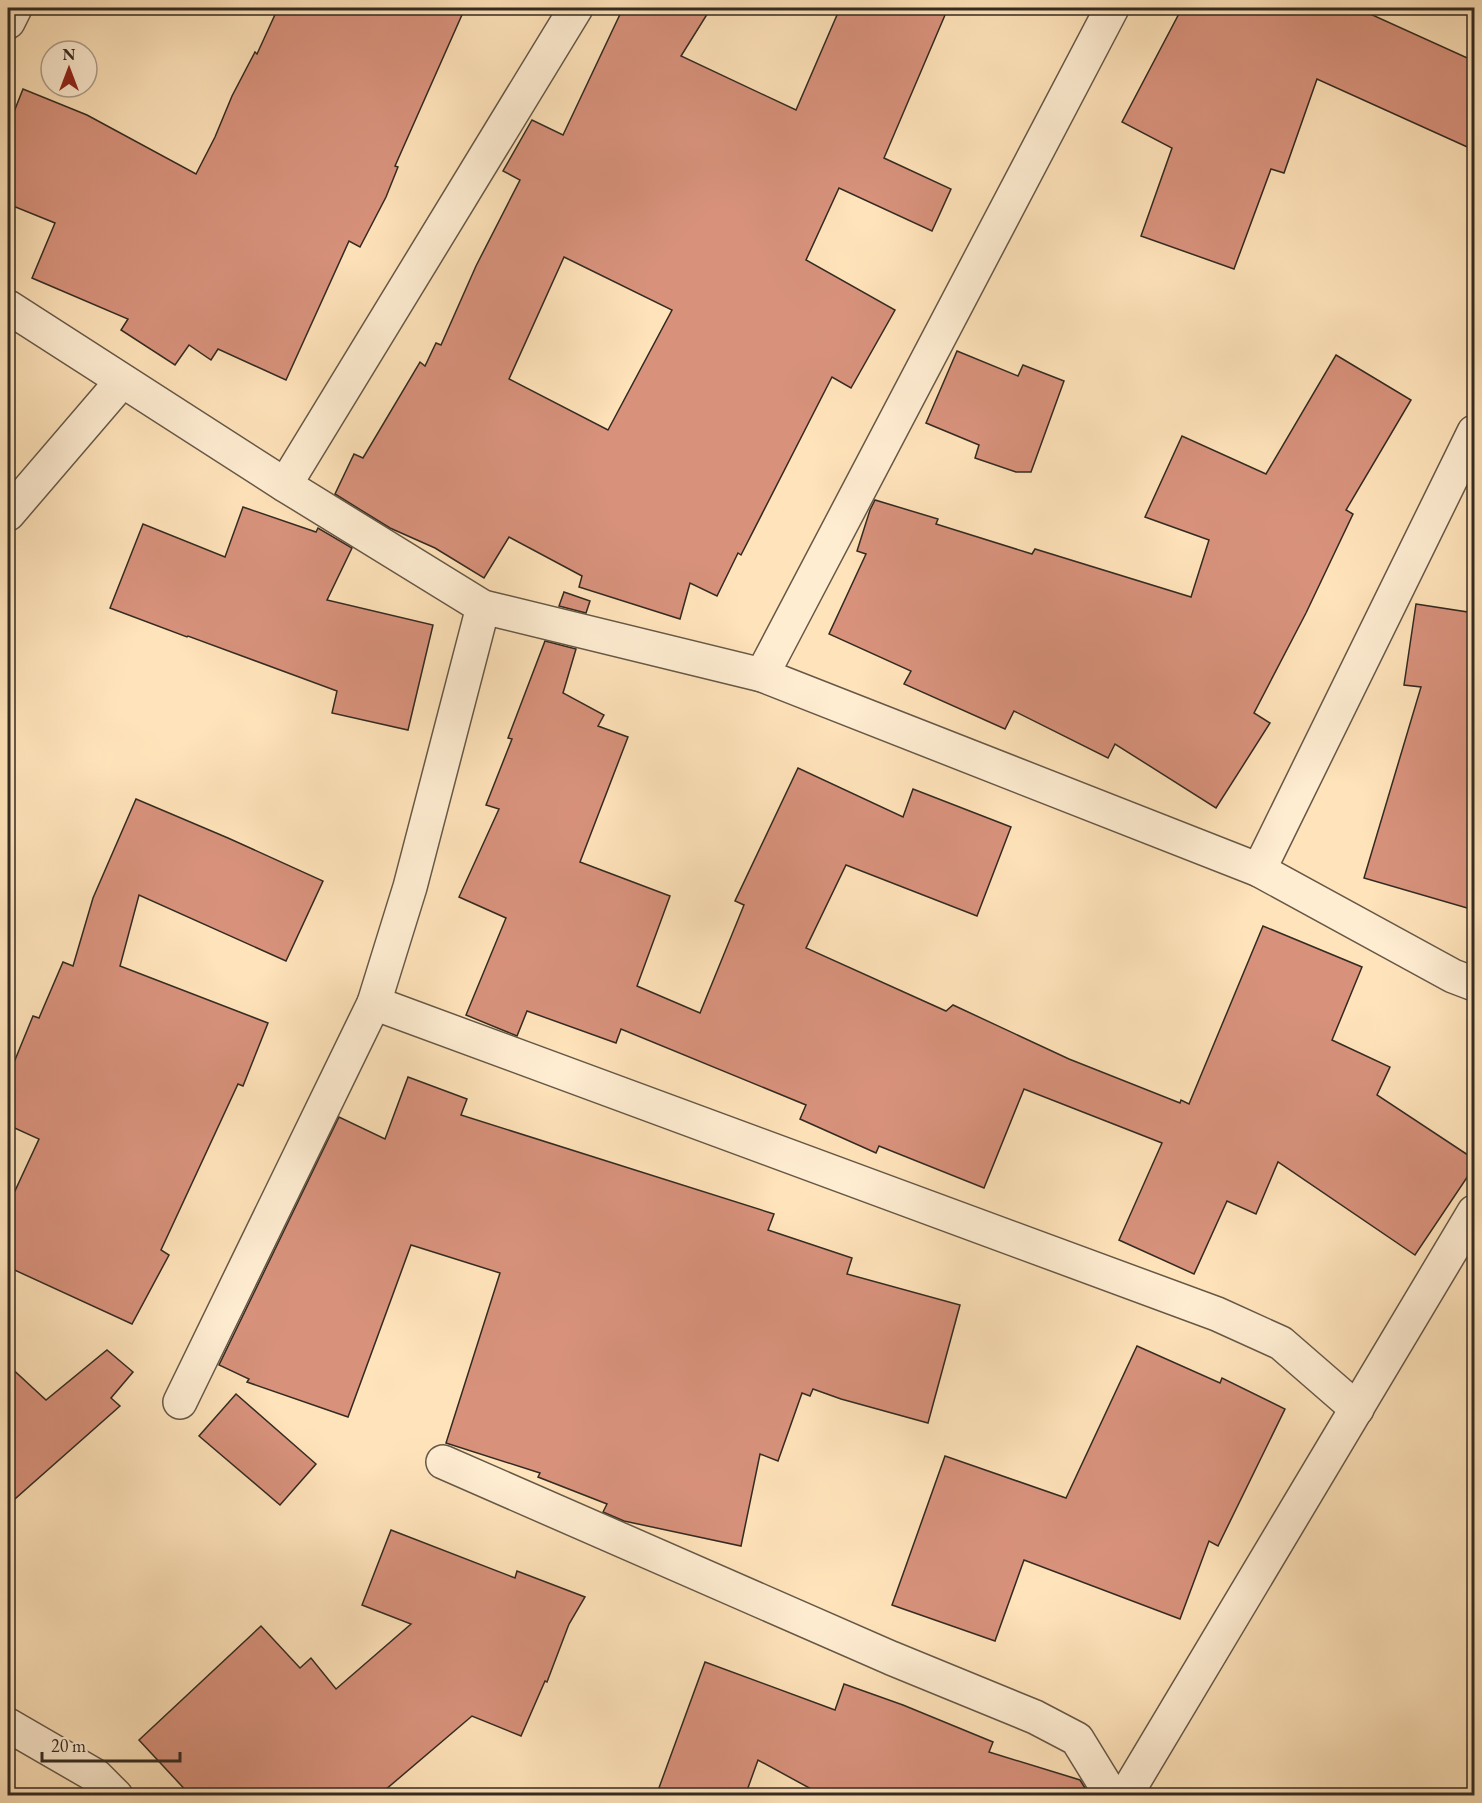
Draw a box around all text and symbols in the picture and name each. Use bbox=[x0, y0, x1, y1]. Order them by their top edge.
north arrow bbox=[39, 39, 99, 99]
text: N bbox=[63, 44, 76, 65]
scale bar bbox=[42, 1725, 180, 1763]
text: 20 m bbox=[51, 1734, 86, 1757]

